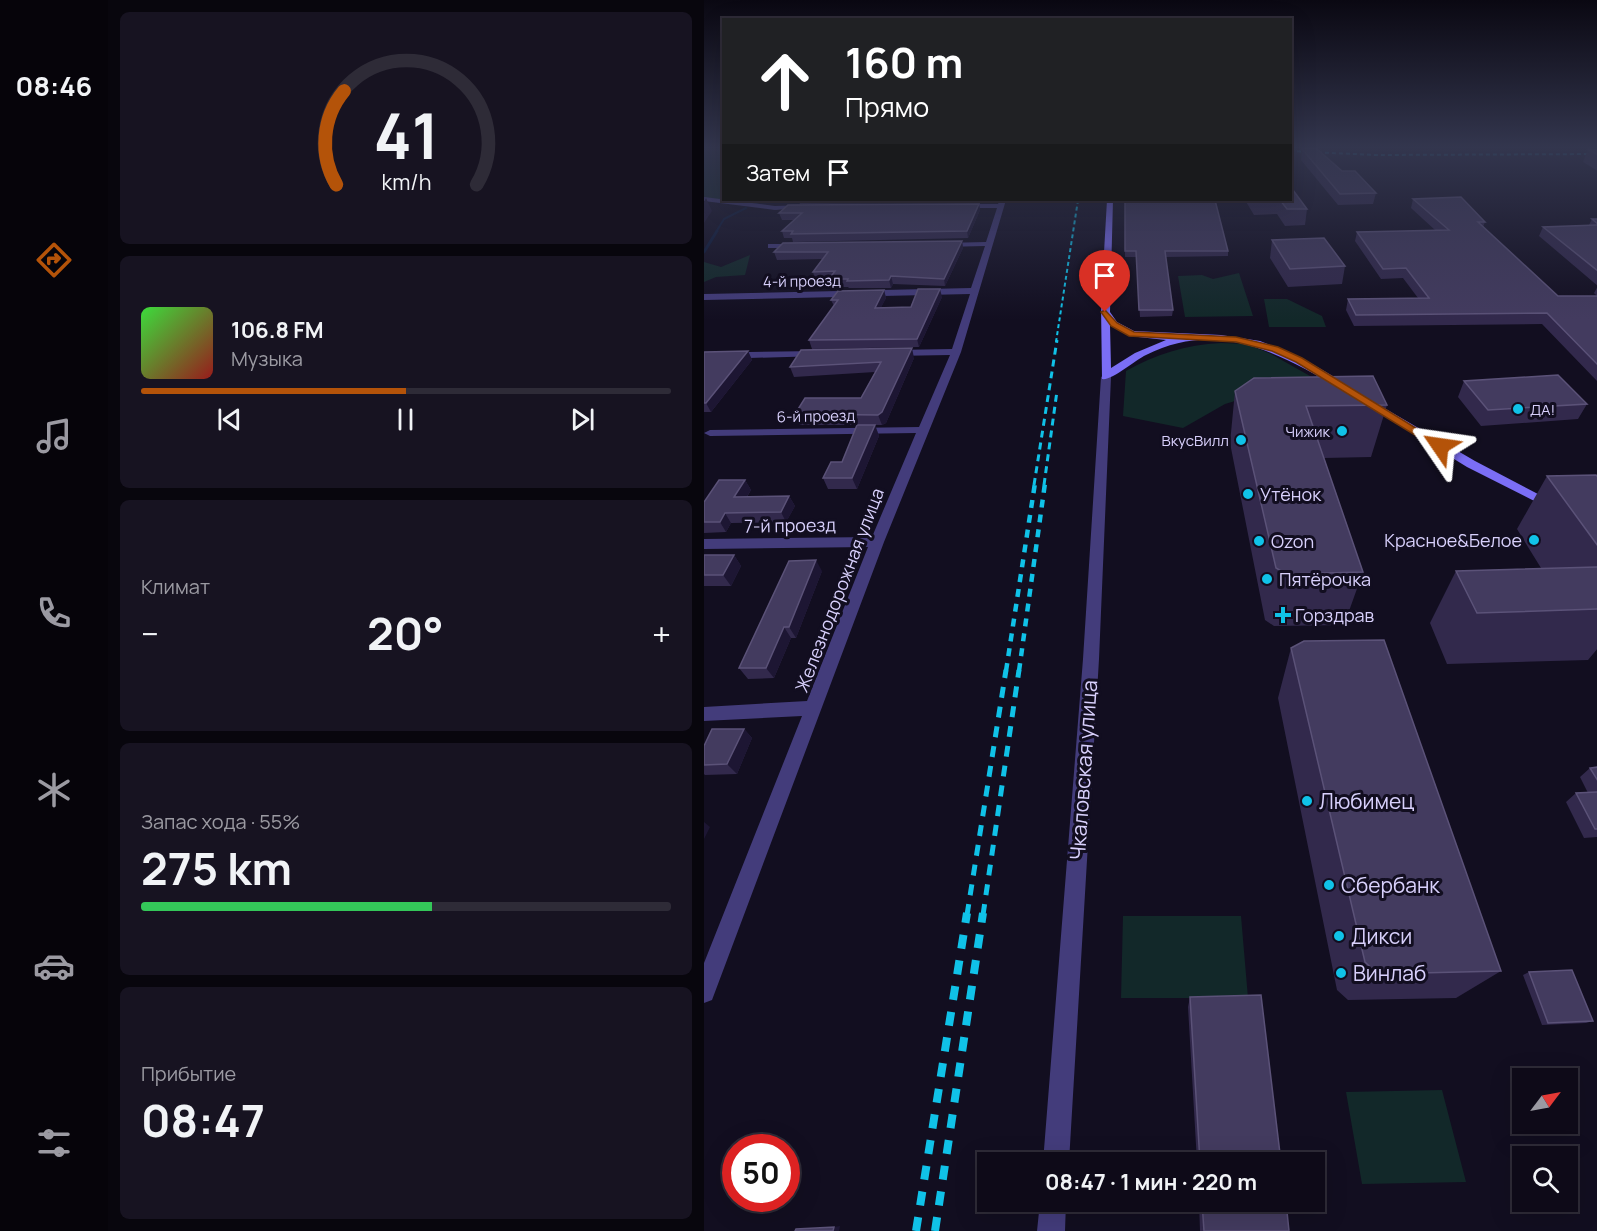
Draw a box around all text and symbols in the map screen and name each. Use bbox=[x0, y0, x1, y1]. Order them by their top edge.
text: 160 m bbox=[845, 33, 963, 91]
icon: ahead bbox=[746, 42, 824, 120]
text: 08:46 bbox=[16, 67, 92, 104]
text: Прямо bbox=[845, 88, 929, 125]
text: 41 bbox=[373, 92, 439, 178]
icon: arrive bbox=[822, 156, 855, 189]
text: Затем bbox=[746, 158, 810, 188]
text: km/h bbox=[381, 167, 431, 196]
icon: directions bbox=[33, 239, 75, 281]
pin bbox=[1079, 250, 1130, 312]
icon: arrive bbox=[1088, 259, 1121, 292]
street label: 4-й проезд bbox=[763, 270, 841, 292]
text: 106.8 FM bbox=[231, 315, 324, 345]
text: Музыка bbox=[231, 345, 303, 372]
place label: ДА! bbox=[1530, 399, 1555, 420]
marker: ДА! bbox=[1511, 402, 1525, 416]
icon: previous bbox=[213, 403, 246, 436]
icon: pause bbox=[389, 403, 422, 436]
icon: next bbox=[566, 403, 599, 436]
street label: 6-й проезд bbox=[777, 405, 855, 427]
position arrow bbox=[1408, 414, 1472, 478]
icon: music bbox=[33, 415, 75, 457]
place label: Чижик bbox=[1285, 421, 1331, 442]
marker: Чижик bbox=[1335, 424, 1349, 438]
place label: ВкусВилл bbox=[1161, 430, 1229, 451]
marker: ВкусВилл bbox=[1234, 433, 1248, 447]
place label: Утёнок bbox=[1260, 482, 1322, 506]
street label: Железнодорожная улица bbox=[789, 484, 889, 696]
marker: Утёнок bbox=[1241, 487, 1255, 501]
street label: 7-й проезд bbox=[744, 512, 836, 538]
place label: Красное&Белое bbox=[1384, 528, 1522, 552]
place label: Ozon bbox=[1271, 529, 1314, 553]
marker: Красное&Белое bbox=[1527, 533, 1541, 547]
marker: Ozon bbox=[1252, 534, 1266, 548]
place label: Пятёрочка bbox=[1279, 567, 1371, 591]
marker: Пятёрочка bbox=[1260, 572, 1274, 586]
text: Климат bbox=[141, 573, 210, 600]
icon: phone bbox=[33, 592, 75, 634]
text: 20° bbox=[367, 602, 444, 664]
place label: Горздрав bbox=[1295, 603, 1375, 627]
marker: Горздрав bbox=[1276, 608, 1290, 622]
text: − bbox=[141, 611, 159, 656]
text: + bbox=[652, 611, 671, 656]
street label: Чкаловская улица bbox=[1063, 679, 1103, 861]
icon: climate bbox=[33, 769, 75, 811]
place label: Любимец bbox=[1319, 787, 1414, 815]
marker: Любимец bbox=[1300, 794, 1314, 808]
text: Запас хода · 55% bbox=[141, 808, 300, 835]
text: 275 km bbox=[141, 837, 292, 899]
place label: Сбербанк bbox=[1341, 871, 1440, 899]
marker: Сбербанк bbox=[1322, 878, 1336, 892]
place label: Дикси bbox=[1351, 922, 1412, 950]
marker: Дикси bbox=[1332, 929, 1346, 943]
icon: car bbox=[33, 945, 75, 987]
place label: Винлаб bbox=[1353, 959, 1426, 987]
marker: Винлаб bbox=[1334, 966, 1348, 980]
text: Прибытие bbox=[141, 1060, 236, 1087]
north arrow bbox=[1512, 1068, 1578, 1134]
map controls bbox=[1512, 1068, 1578, 1212]
text: 08:47 bbox=[141, 1089, 265, 1151]
icon: filters bbox=[33, 1122, 75, 1164]
speed limit sign: 50 bbox=[722, 1134, 800, 1212]
button: search bbox=[1512, 1146, 1578, 1212]
text: 08:47 · 1 мин · 220 m bbox=[1045, 1167, 1257, 1197]

